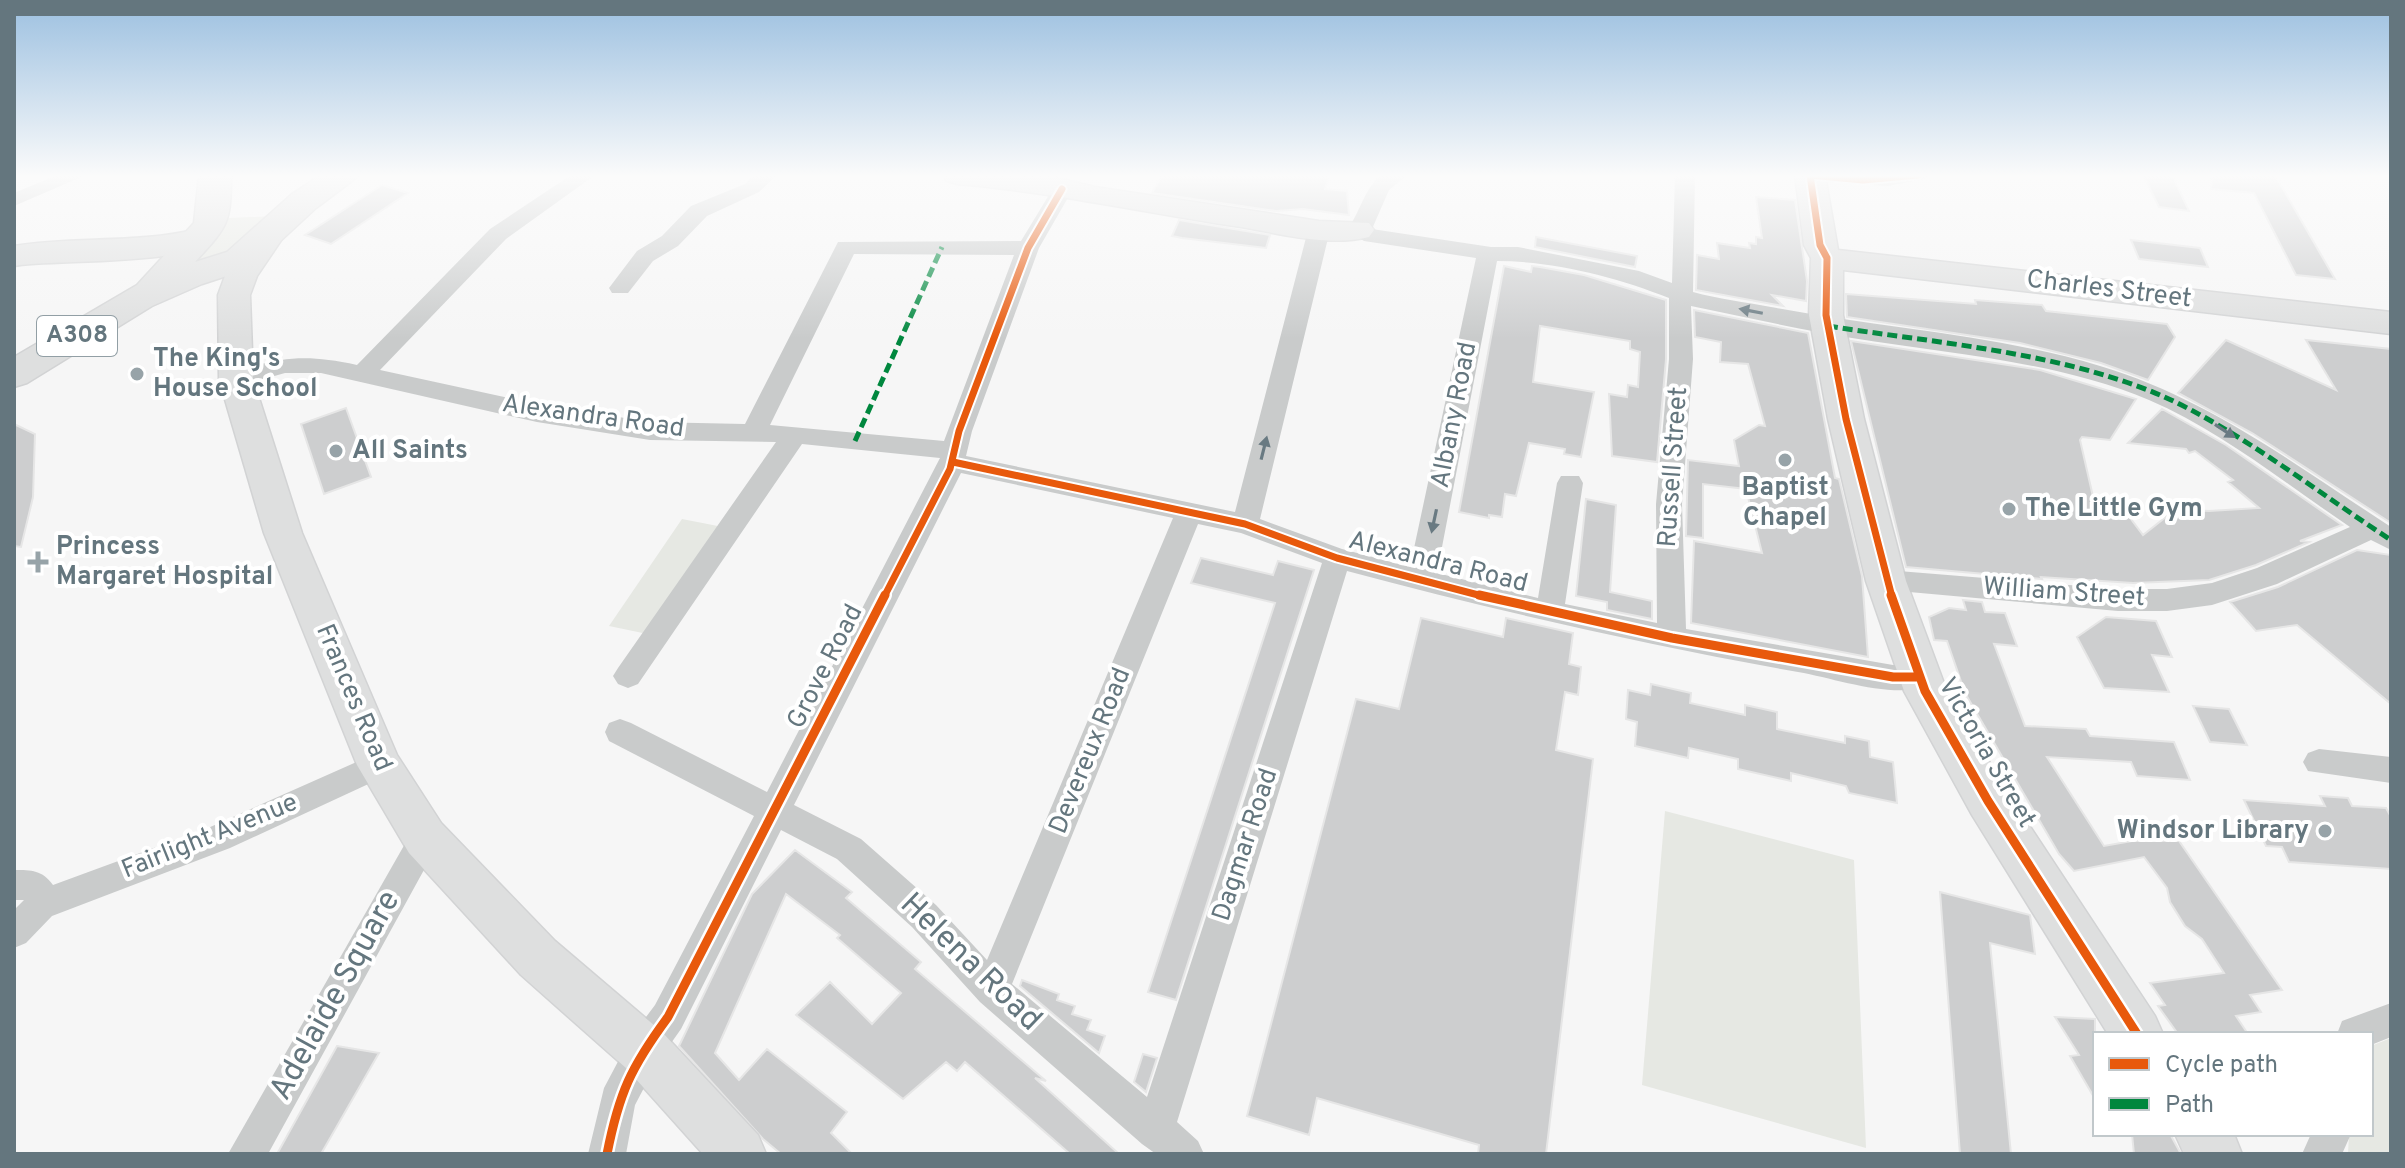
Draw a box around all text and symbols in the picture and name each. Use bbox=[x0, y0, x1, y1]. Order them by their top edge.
street label: Charles Street bbox=[2025, 264, 2193, 316]
one-way arrow bbox=[1738, 304, 1763, 316]
road number: A308 bbox=[37, 316, 117, 356]
street label: Albany Road bbox=[1425, 339, 1485, 491]
place label: The King's House School bbox=[153, 343, 318, 406]
marker: The King's House School bbox=[128, 365, 146, 383]
street label: Russell Street bbox=[1652, 386, 1696, 548]
street label: Alexandra Road bbox=[500, 388, 686, 446]
one-way arrow bbox=[2214, 424, 2236, 438]
place label: All Saints bbox=[352, 435, 468, 468]
one-way arrow bbox=[1258, 435, 1271, 460]
marker: All Saints bbox=[327, 442, 345, 460]
marker: Baptist Chapel bbox=[1776, 451, 1794, 469]
place label: Baptist Chapel bbox=[1741, 472, 1829, 535]
place label: The Little Gym bbox=[2025, 493, 2203, 526]
marker: The Little Gym bbox=[2000, 500, 2018, 518]
one-way arrow bbox=[1427, 508, 1440, 533]
street label: Alexandra Road bbox=[1345, 525, 1531, 601]
place label: Princess Margaret Hospital bbox=[56, 531, 273, 594]
marker: Princess Margaret Hospital bbox=[27, 551, 49, 573]
street label: William Street bbox=[1982, 571, 2146, 615]
street label: Grove Road bbox=[781, 599, 871, 735]
street label: Frances Road bbox=[307, 619, 399, 777]
street label: Devereux Road bbox=[1043, 663, 1139, 839]
street label: Victoria Street bbox=[1930, 672, 2042, 834]
street label: Dagmar Road bbox=[1206, 764, 1286, 926]
street label: Fairlight Avenue bbox=[117, 787, 303, 887]
place label: Windsor Library bbox=[2117, 815, 2309, 848]
marker: Windsor Library bbox=[2316, 822, 2334, 840]
street label: Adelaide Square bbox=[262, 884, 410, 1108]
street label: Helena Road bbox=[891, 885, 1049, 1041]
legend bbox=[2093, 1032, 2373, 1136]
text: Cycle path bbox=[2165, 1051, 2278, 1081]
text: Path bbox=[2165, 1091, 2214, 1121]

